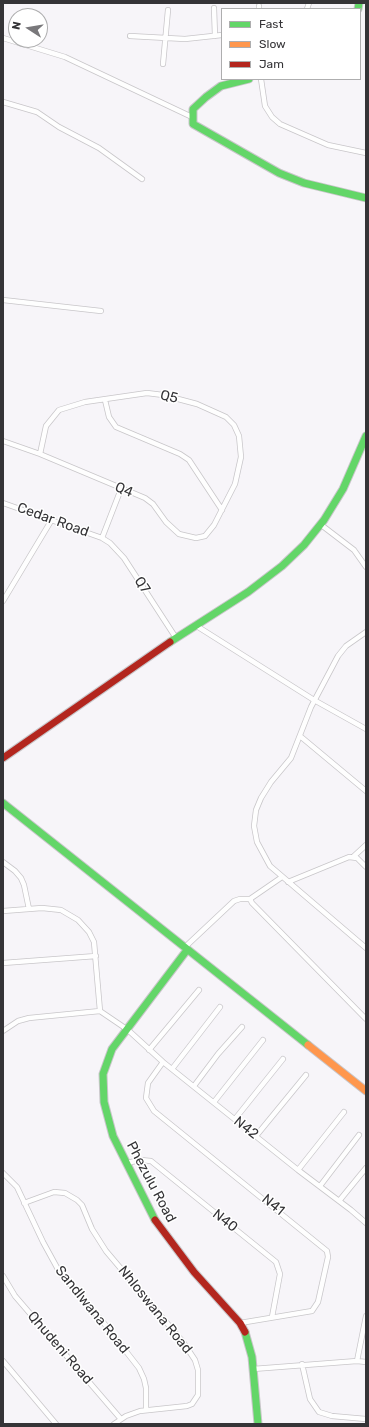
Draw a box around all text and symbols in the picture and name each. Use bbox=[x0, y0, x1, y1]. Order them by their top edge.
north arrow bbox=[8, 8, 48, 48]
legend bbox=[221, 8, 361, 80]
text: Fast bbox=[259, 17, 283, 31]
text: N bbox=[10, 20, 24, 31]
text: Slow bbox=[259, 37, 286, 51]
text: Jam bbox=[259, 57, 284, 71]
street label: Q5 bbox=[158, 387, 180, 407]
street label: Q4 bbox=[112, 479, 136, 501]
street label: Cedar Road bbox=[15, 499, 91, 541]
street label: Q7 bbox=[130, 573, 154, 597]
street label: N42 bbox=[230, 1113, 262, 1143]
street label: Phezulu Road bbox=[123, 1139, 179, 1225]
street label: N41 bbox=[258, 1191, 288, 1219]
street label: N40 bbox=[209, 1206, 241, 1236]
street label: Sandlwana Road bbox=[51, 1263, 133, 1357]
street label: Nhloswana Road bbox=[114, 1263, 196, 1357]
street label: Qhudeni Road bbox=[24, 1308, 96, 1388]

